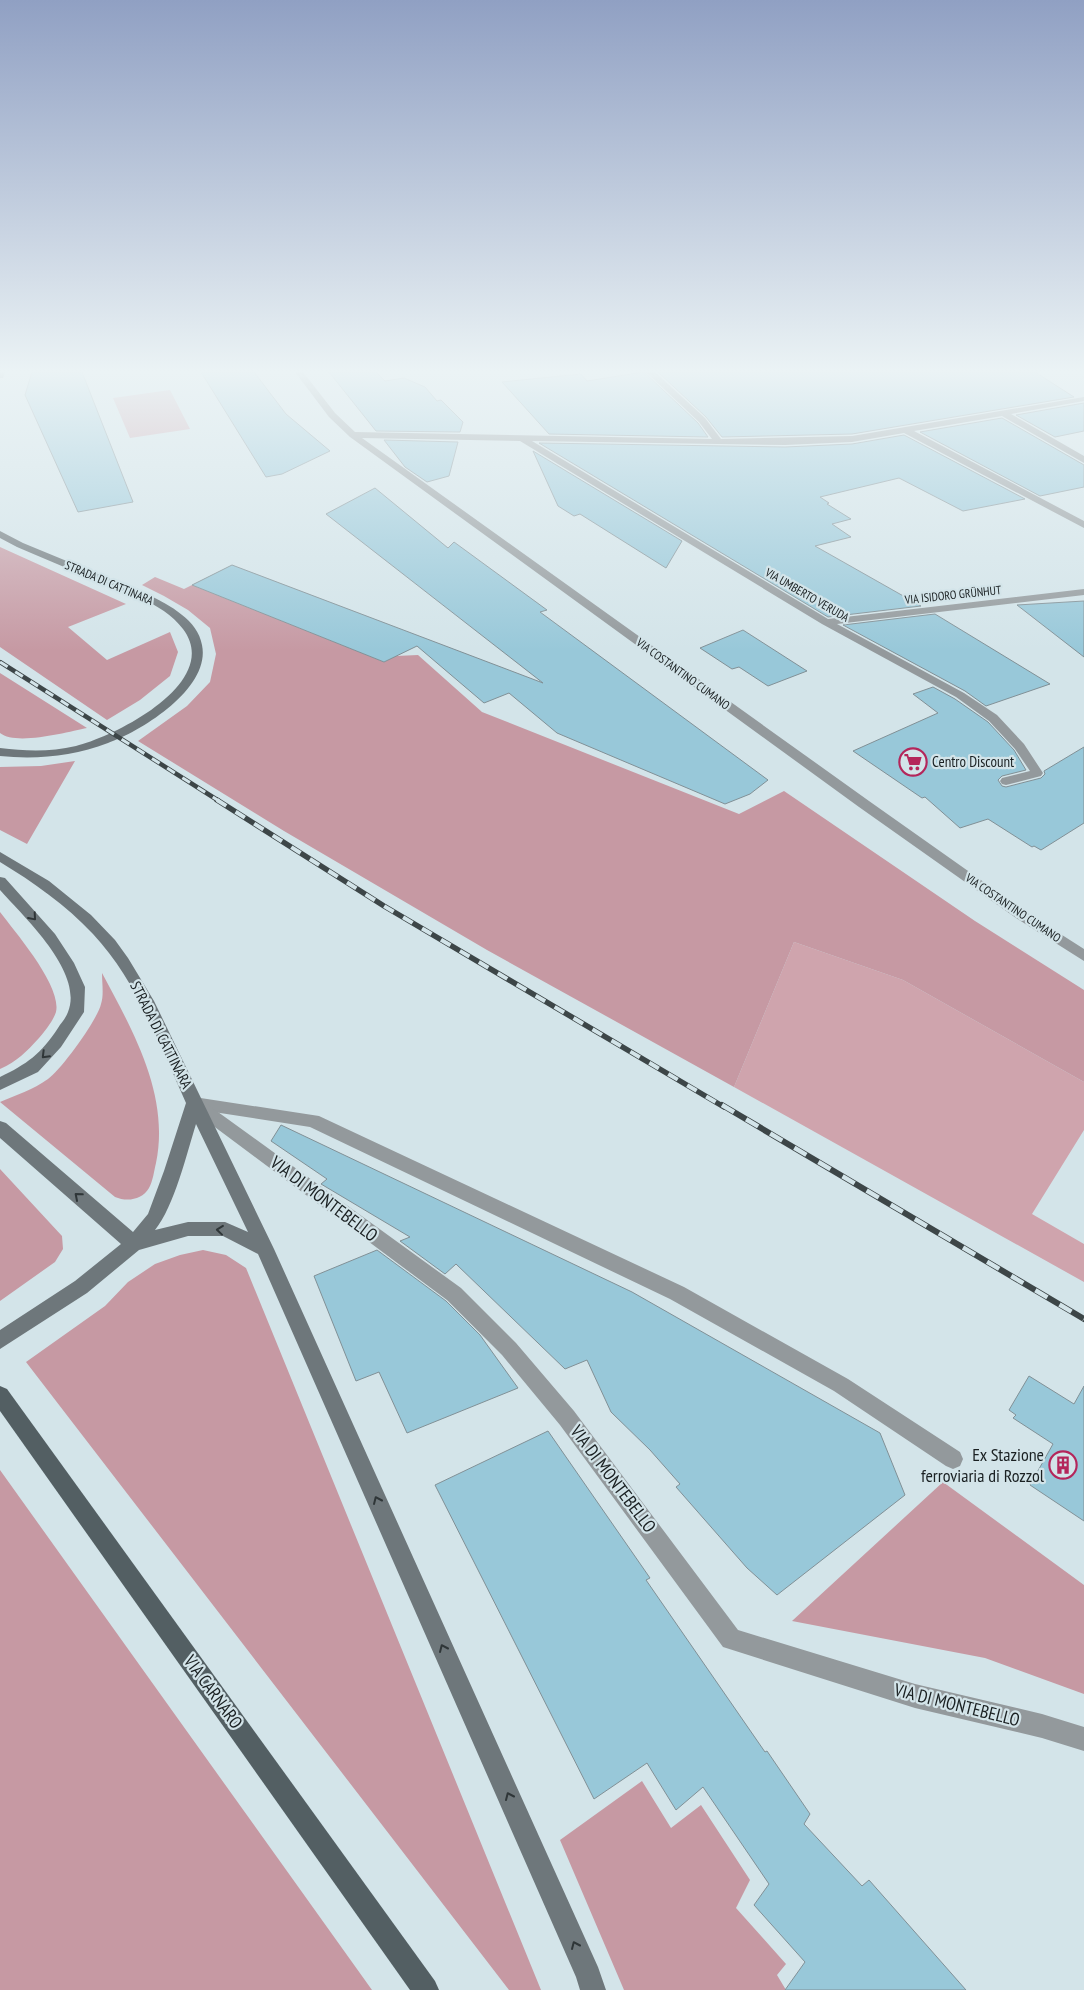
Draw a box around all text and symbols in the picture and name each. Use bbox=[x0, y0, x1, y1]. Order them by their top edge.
street label: STRADA DI CATTINARA bbox=[63, 557, 156, 608]
street label: VIA UMBERTO VERUDA bbox=[762, 564, 852, 625]
street label: VIA ISIDORO GRÜNHUT bbox=[903, 582, 1002, 607]
street label: VIA COSTANTINO CUMANO bbox=[633, 634, 733, 713]
supermarket icon: Centro Discount bbox=[898, 747, 928, 777]
place label: Centro Discount bbox=[932, 752, 1014, 771]
street label: VIA COSTANTINO CUMANO bbox=[962, 870, 1064, 945]
one-way arrow bbox=[27, 911, 36, 920]
street label: STRADA DI CATTINARA bbox=[126, 978, 197, 1092]
one-way arrow bbox=[42, 1049, 51, 1058]
street label: VIA DI MONTEBELLO bbox=[265, 1150, 383, 1247]
one-way arrow bbox=[75, 1193, 84, 1202]
one-way arrow bbox=[216, 1225, 224, 1236]
street label: VIA DI MONTEBELLO bbox=[565, 1420, 661, 1537]
place label: Ex Stazione ferroviaria di Rozzol bbox=[921, 1443, 1045, 1487]
building icon: Ex Stazione ferroviaria di Rozzol bbox=[1048, 1450, 1078, 1480]
one-way arrow bbox=[372, 1496, 383, 1505]
one-way arrow bbox=[438, 1644, 449, 1653]
street label: VIA CARNARO bbox=[178, 1650, 248, 1733]
street label: VIA DI MONTEBELLO bbox=[891, 1678, 1022, 1731]
one-way arrow bbox=[505, 1792, 515, 1801]
one-way arrow bbox=[571, 1941, 582, 1950]

